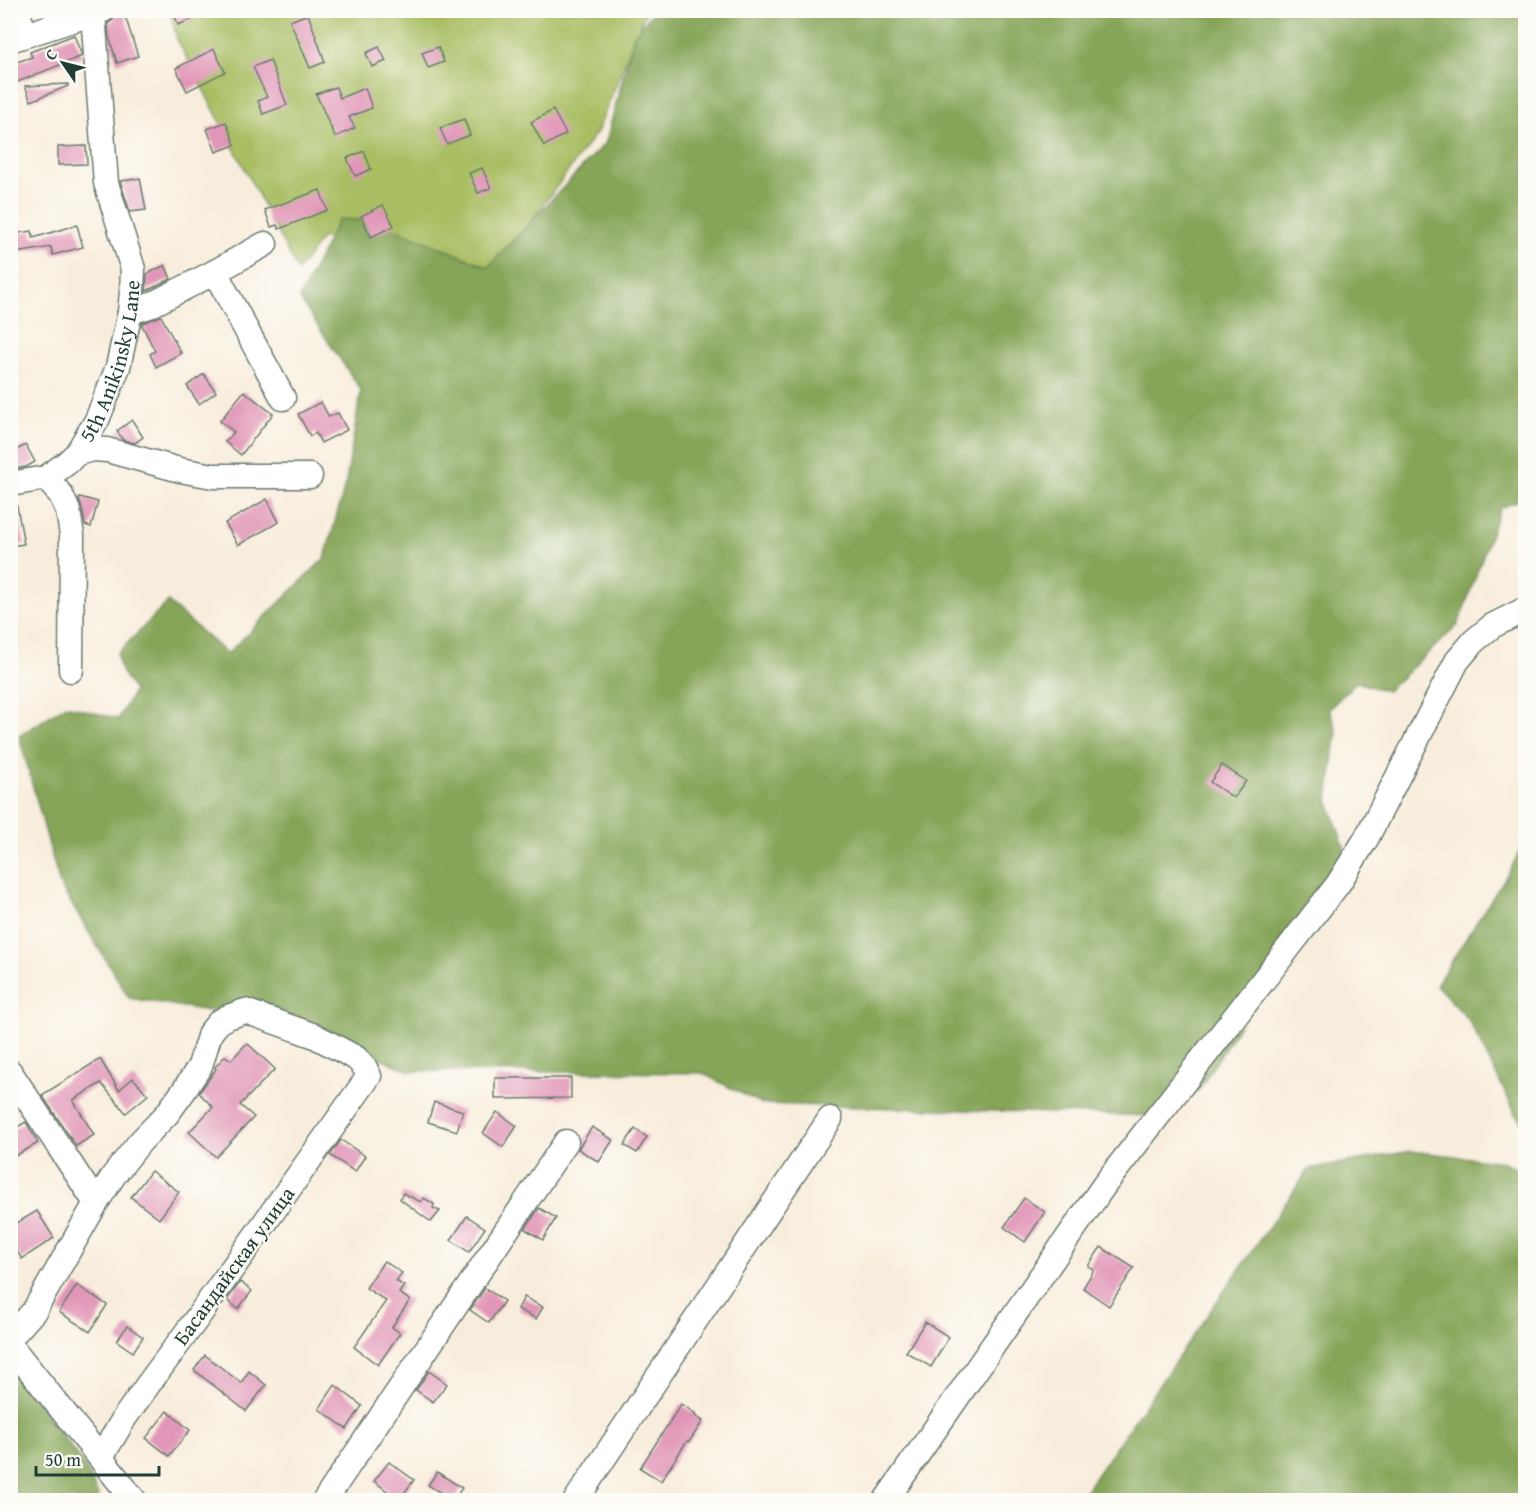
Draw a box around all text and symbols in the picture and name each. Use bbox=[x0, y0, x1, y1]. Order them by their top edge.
north arrow bbox=[33, 33, 93, 93]
text: С bbox=[38, 44, 63, 65]
street label: 5th Anikinsky Lane bbox=[71, 279, 148, 448]
street label: Басандайская улица bbox=[165, 1180, 302, 1351]
scale bar bbox=[36, 1439, 159, 1477]
text: 50 m bbox=[45, 1446, 81, 1473]

